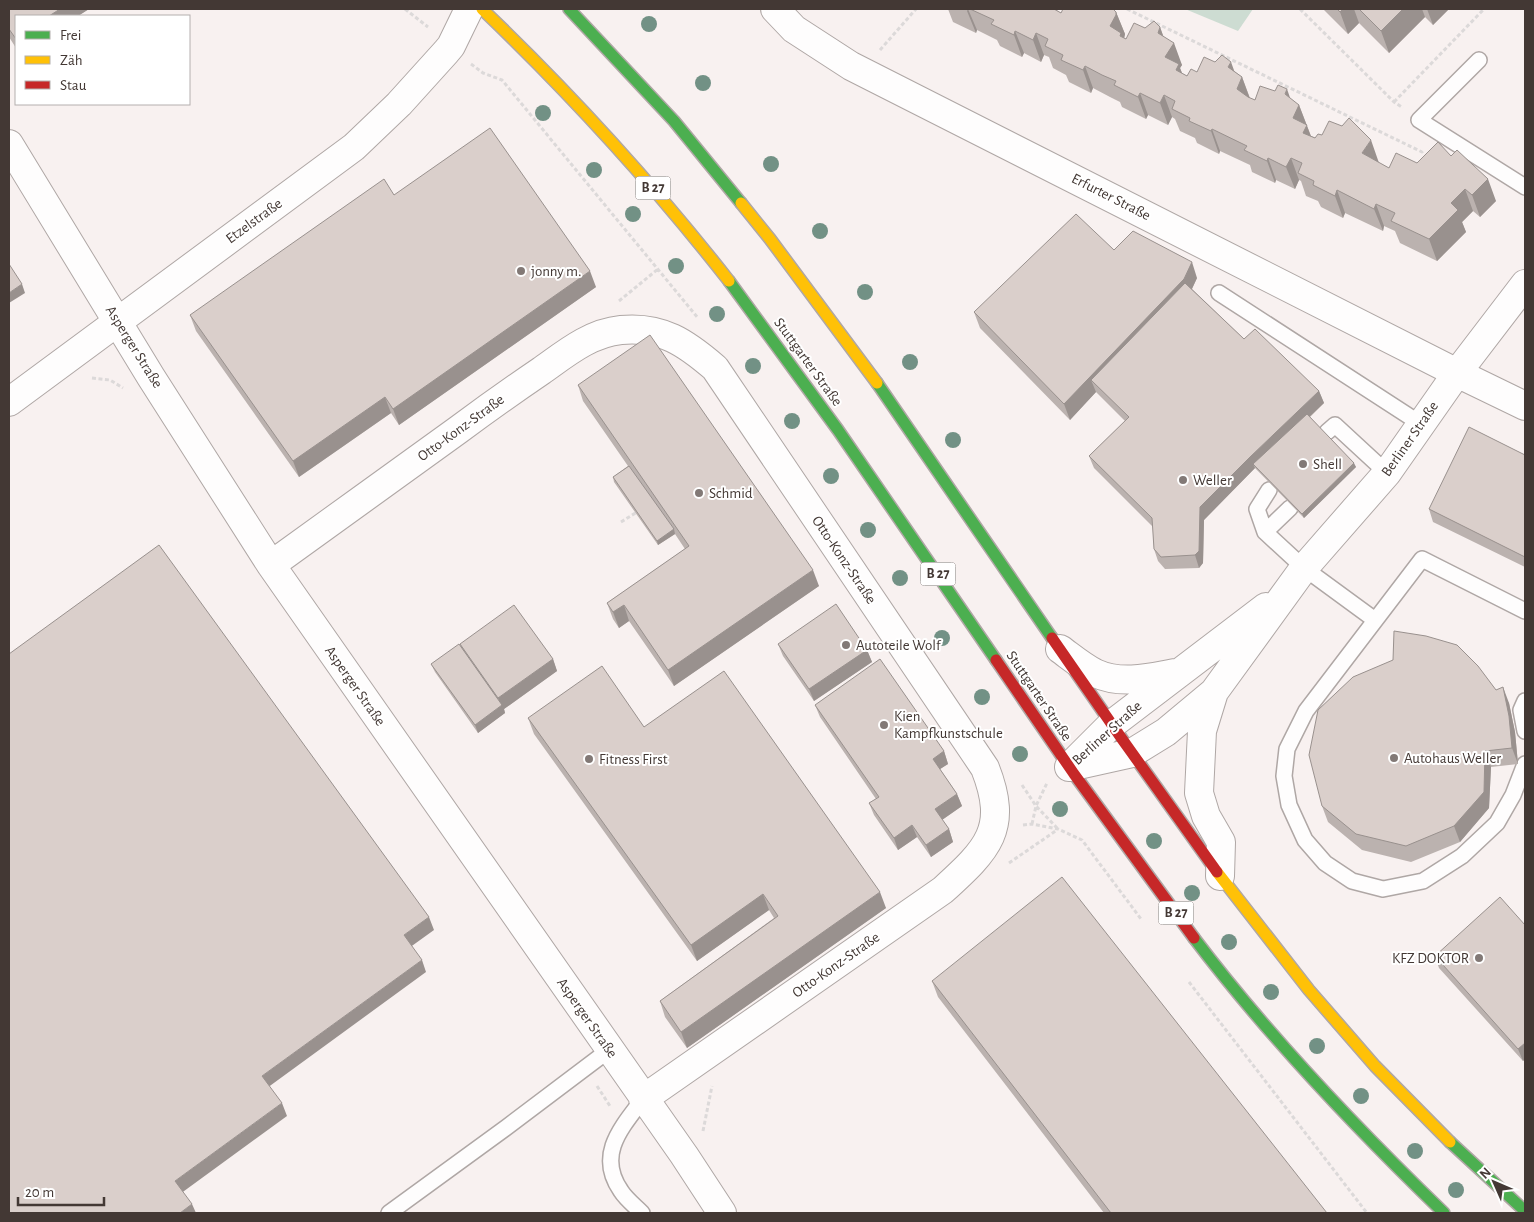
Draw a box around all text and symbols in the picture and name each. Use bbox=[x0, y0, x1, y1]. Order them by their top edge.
legend bbox=[15, 15, 190, 105]
text: Frei bbox=[60, 28, 81, 43]
text: Zäh bbox=[60, 53, 83, 68]
text: Stau bbox=[60, 78, 87, 93]
street label: Erfurter Straße bbox=[1069, 171, 1153, 223]
road number: B 27 bbox=[636, 177, 670, 200]
street label: Etzelstraße bbox=[223, 196, 285, 246]
place label: jonny m. bbox=[531, 264, 582, 279]
marker: jonny m. bbox=[515, 265, 527, 277]
street label: Asperger Straße bbox=[103, 303, 165, 391]
street label: Stuttgarter Straße bbox=[771, 315, 845, 409]
street label: Otto-Konz-Straße bbox=[415, 392, 507, 464]
street label: Berliner Straße bbox=[1379, 399, 1441, 479]
place label: Shell bbox=[1313, 457, 1342, 472]
marker: Shell bbox=[1297, 458, 1309, 470]
place label: Weller bbox=[1193, 473, 1232, 488]
marker: Weller bbox=[1177, 474, 1189, 486]
place label: Schmid bbox=[709, 486, 753, 501]
marker: Schmid bbox=[693, 487, 705, 499]
street label: Otto-Konz-Straße bbox=[809, 513, 879, 607]
road number: B 27 bbox=[920, 562, 956, 586]
place label: Autoteile Wolf bbox=[856, 638, 942, 653]
marker: Autoteile Wolf bbox=[840, 639, 852, 651]
street label: Asperger Straße bbox=[322, 643, 388, 729]
street label: Stuttgarter Straße bbox=[1003, 648, 1075, 744]
street label: Berliner Straße bbox=[1069, 698, 1145, 768]
place label: Kien Kampfkunstschule bbox=[894, 709, 1003, 741]
marker: Kien Kampfkunstschule bbox=[878, 719, 890, 731]
place label: Autohaus Weller bbox=[1404, 751, 1501, 766]
place label: Fitness First bbox=[599, 752, 668, 767]
marker: Autohaus Weller bbox=[1388, 752, 1400, 764]
marker: Fitness First bbox=[583, 753, 595, 765]
road number: B 27 bbox=[1158, 901, 1194, 924]
street label: Otto-Konz-Straße bbox=[790, 929, 882, 1001]
place label: KFZ DOKTOR bbox=[1392, 951, 1469, 966]
marker: KFZ DOKTOR bbox=[1473, 952, 1485, 964]
street label: Asperger Straße bbox=[554, 975, 620, 1061]
north arrow bbox=[1469, 1157, 1519, 1207]
text: N bbox=[1477, 1165, 1494, 1182]
scale bar bbox=[18, 1174, 104, 1206]
text: 20 m bbox=[25, 1185, 54, 1200]

